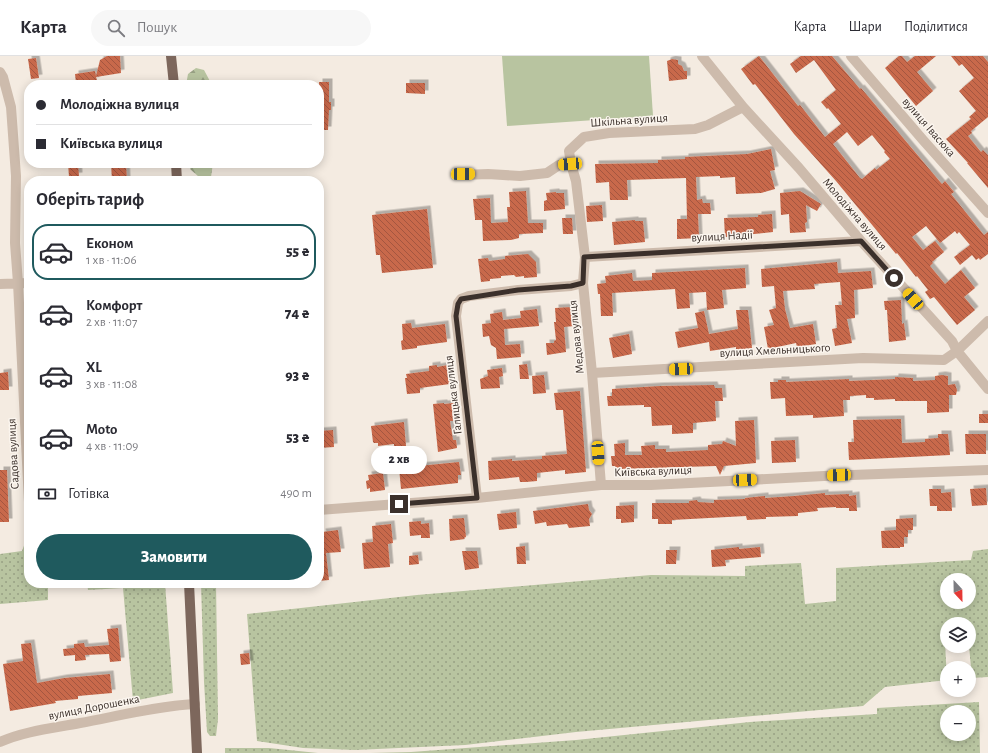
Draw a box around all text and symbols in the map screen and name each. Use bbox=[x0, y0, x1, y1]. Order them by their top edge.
search box bbox=[91, 10, 371, 46]
icon: search bbox=[105, 17, 127, 39]
text: Карта bbox=[20, 18, 67, 37]
text: Пошук bbox=[137, 20, 177, 35]
text: Карта bbox=[794, 20, 826, 34]
text: Шари bbox=[848, 20, 882, 34]
text: Поділитися bbox=[904, 20, 968, 34]
street label: вулиця Івасюка bbox=[899, 95, 958, 160]
text: Молодіжна вулиця bbox=[60, 97, 179, 112]
street label: Шкільна вулиця bbox=[590, 111, 668, 130]
text: Київська вулиця bbox=[60, 136, 163, 151]
car bbox=[558, 157, 582, 171]
car bbox=[451, 168, 475, 180]
street label: Молодіжна вулиця bbox=[820, 176, 889, 253]
text: Оберіть тариф bbox=[36, 191, 144, 209]
street label: вулиця Надії bbox=[691, 228, 753, 245]
icon: car bbox=[38, 234, 74, 270]
text: Економ bbox=[86, 236, 134, 251]
text: 55 ₴ bbox=[286, 244, 310, 259]
text: 1 хв · 11:06 bbox=[86, 254, 137, 267]
route start bbox=[885, 269, 903, 287]
car bbox=[901, 286, 925, 312]
icon: car bbox=[38, 296, 74, 332]
text: Комфорт bbox=[86, 298, 142, 313]
street label: Медова вулиця bbox=[566, 299, 587, 374]
text: 74 ₴ bbox=[285, 306, 310, 321]
text: 2 хв · 11:07 bbox=[86, 316, 137, 329]
street label: вулиця Хмельницького bbox=[719, 341, 831, 360]
street label: Галицька вулиця bbox=[442, 355, 465, 435]
icon: car bbox=[38, 358, 74, 394]
text: XL bbox=[86, 360, 102, 375]
car bbox=[669, 362, 693, 376]
text: 93 ₴ bbox=[285, 368, 310, 383]
text: 3 хв · 11:08 bbox=[86, 378, 138, 391]
street label: Садова вулиця bbox=[5, 418, 22, 490]
icon: car bbox=[38, 420, 74, 456]
text: Moto bbox=[86, 422, 118, 437]
text: 53 ₴ bbox=[286, 430, 310, 445]
text: 4 хв · 11:09 bbox=[86, 440, 138, 453]
car bbox=[591, 441, 605, 465]
callout: 2 хв bbox=[371, 446, 427, 474]
text: 2 хв bbox=[389, 453, 409, 466]
street label: Київська вулиця bbox=[614, 464, 692, 479]
car bbox=[827, 469, 851, 481]
car bbox=[733, 473, 757, 487]
icon: cash bbox=[36, 483, 58, 505]
text: Готівка bbox=[68, 486, 109, 501]
text: 490 m bbox=[280, 487, 312, 500]
route end bbox=[390, 495, 408, 513]
button: Замовити bbox=[36, 534, 312, 580]
north arrow bbox=[940, 573, 976, 609]
map controls bbox=[940, 573, 976, 741]
button: layers bbox=[940, 617, 976, 653]
button: + bbox=[940, 661, 976, 697]
street label: вулиця Дорошенка bbox=[47, 692, 141, 723]
button: − bbox=[940, 705, 976, 741]

